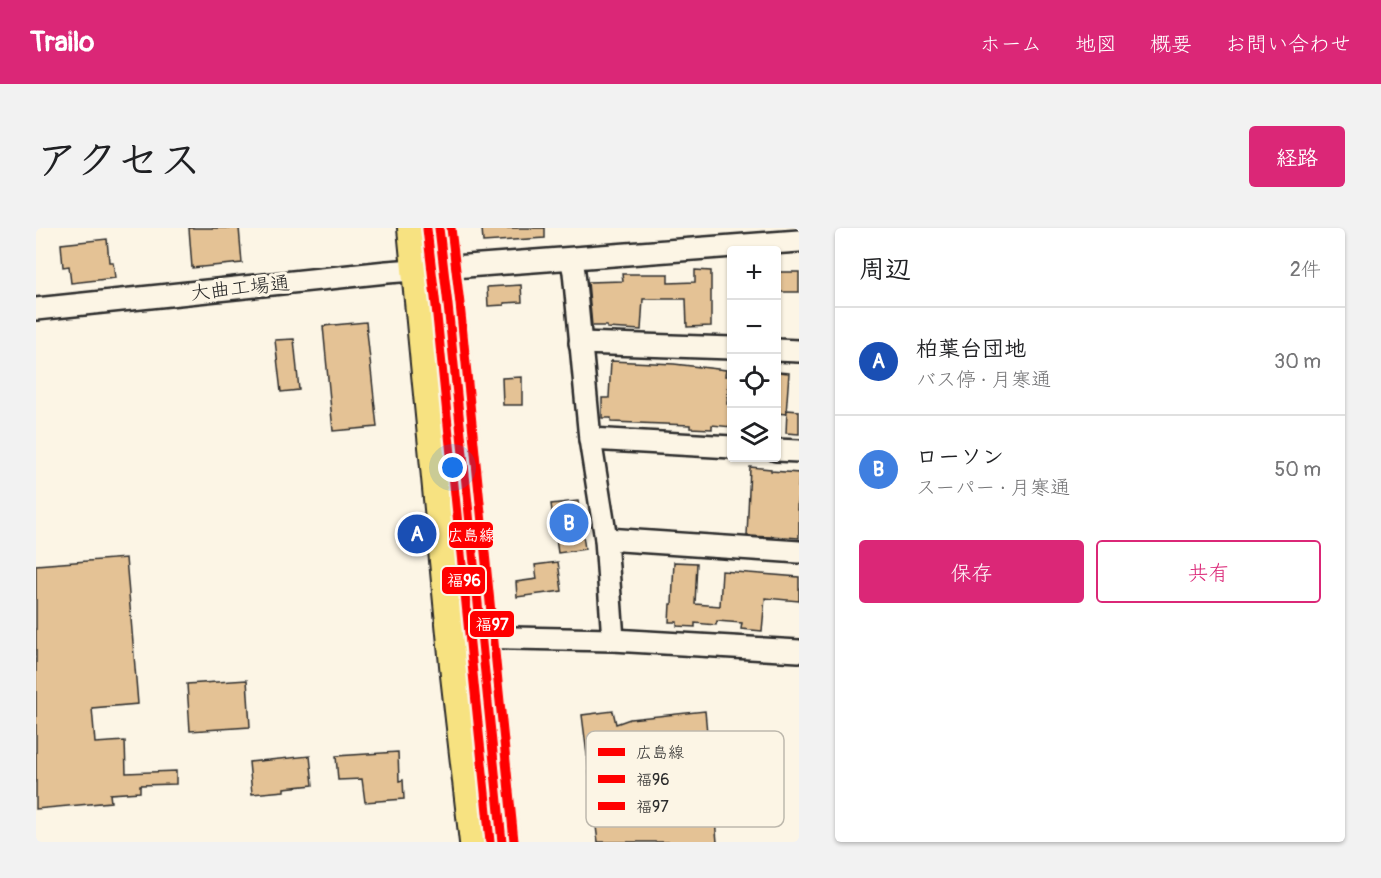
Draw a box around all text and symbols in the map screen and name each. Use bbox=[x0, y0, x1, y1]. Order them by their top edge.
text: Trailo bbox=[30, 25, 94, 60]
text: ホーム bbox=[980, 31, 1042, 58]
text: 地図 bbox=[1075, 31, 1117, 58]
text: 概要 bbox=[1150, 31, 1192, 58]
text: お問い合わせ bbox=[1225, 31, 1351, 58]
button: 経路 bbox=[1249, 126, 1345, 187]
text: アクセス bbox=[36, 135, 201, 187]
map controls bbox=[727, 246, 781, 462]
button: + bbox=[727, 246, 781, 300]
text: 周辺 bbox=[859, 254, 911, 286]
text: 2件 bbox=[1290, 257, 1321, 282]
street label: 大曲工場通 bbox=[189, 270, 291, 306]
button: − bbox=[727, 300, 781, 354]
text: 柏葉台団地 bbox=[916, 335, 1026, 363]
text: A bbox=[872, 349, 885, 374]
text: 30 m bbox=[1274, 349, 1321, 374]
button: locate bbox=[727, 354, 781, 408]
text: バス停 · 月寒通 bbox=[916, 367, 1051, 392]
button: layers bbox=[727, 408, 781, 462]
text: ローソン bbox=[916, 443, 1004, 471]
your location bbox=[438, 453, 467, 482]
text: B bbox=[873, 457, 884, 482]
text: 50 m bbox=[1274, 457, 1321, 482]
text: スーパー · 月寒通 bbox=[916, 475, 1070, 500]
pin: B bbox=[550, 500, 588, 546]
pin: A bbox=[398, 512, 436, 556]
line badge: 広島線 bbox=[448, 521, 494, 549]
text: 広島線 bbox=[447, 526, 495, 546]
button: 保存 bbox=[859, 540, 1084, 603]
button: 共有 bbox=[1096, 540, 1321, 603]
line badge: 福96 bbox=[441, 566, 486, 595]
text: 福96 bbox=[447, 571, 481, 591]
line badge: 福97 bbox=[469, 610, 515, 638]
text: 福97 bbox=[476, 615, 509, 635]
legend bbox=[586, 731, 784, 827]
text: 広島線 bbox=[636, 743, 684, 763]
text: 福96 bbox=[636, 770, 670, 790]
text: 福97 bbox=[636, 797, 669, 817]

